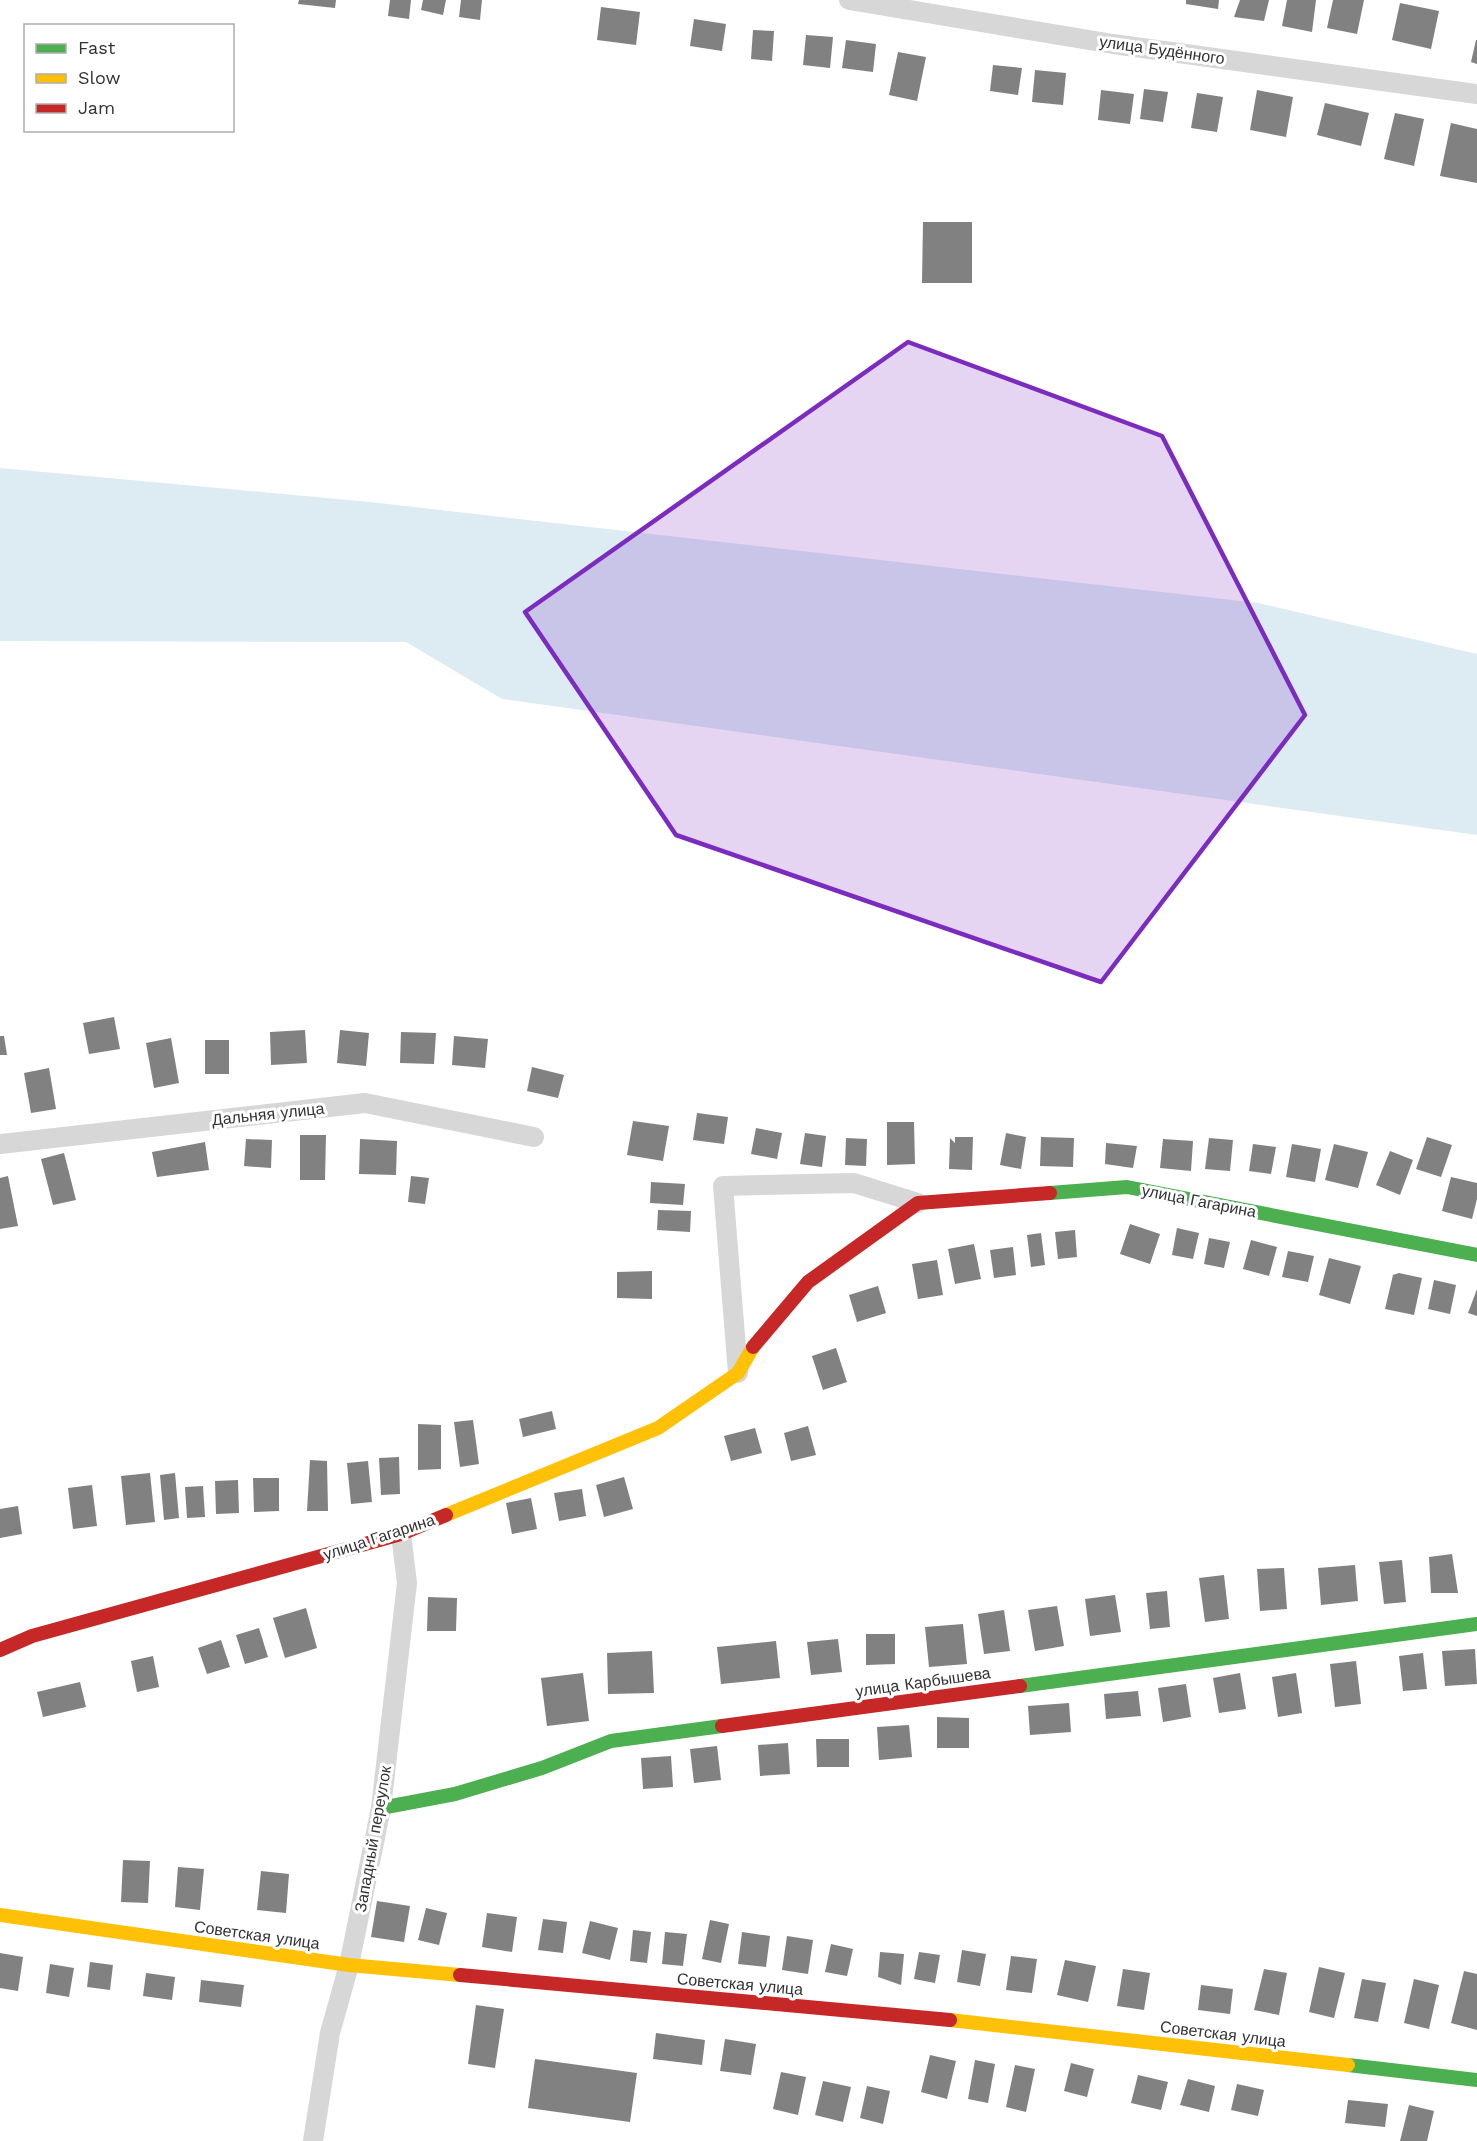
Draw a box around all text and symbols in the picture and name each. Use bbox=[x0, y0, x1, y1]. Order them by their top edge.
legend bbox=[24, 24, 234, 132]
street label: улица Будённого bbox=[1098, 32, 1226, 68]
text: Fast bbox=[78, 37, 116, 58]
text: Slow bbox=[78, 67, 121, 88]
text: Jam bbox=[78, 97, 115, 118]
street label: Дальняя улица bbox=[211, 1099, 325, 1129]
street label: улица Гагарина bbox=[1140, 1181, 1258, 1221]
street label: улица Гагарина bbox=[321, 1510, 437, 1564]
street label: улица Карбышева bbox=[854, 1663, 992, 1701]
street label: Западный переулок bbox=[351, 1763, 395, 1914]
street label: Советская улица bbox=[193, 1917, 321, 1953]
street label: Советская улица bbox=[676, 1969, 804, 1999]
street label: Советская улица bbox=[1159, 2017, 1287, 2051]

